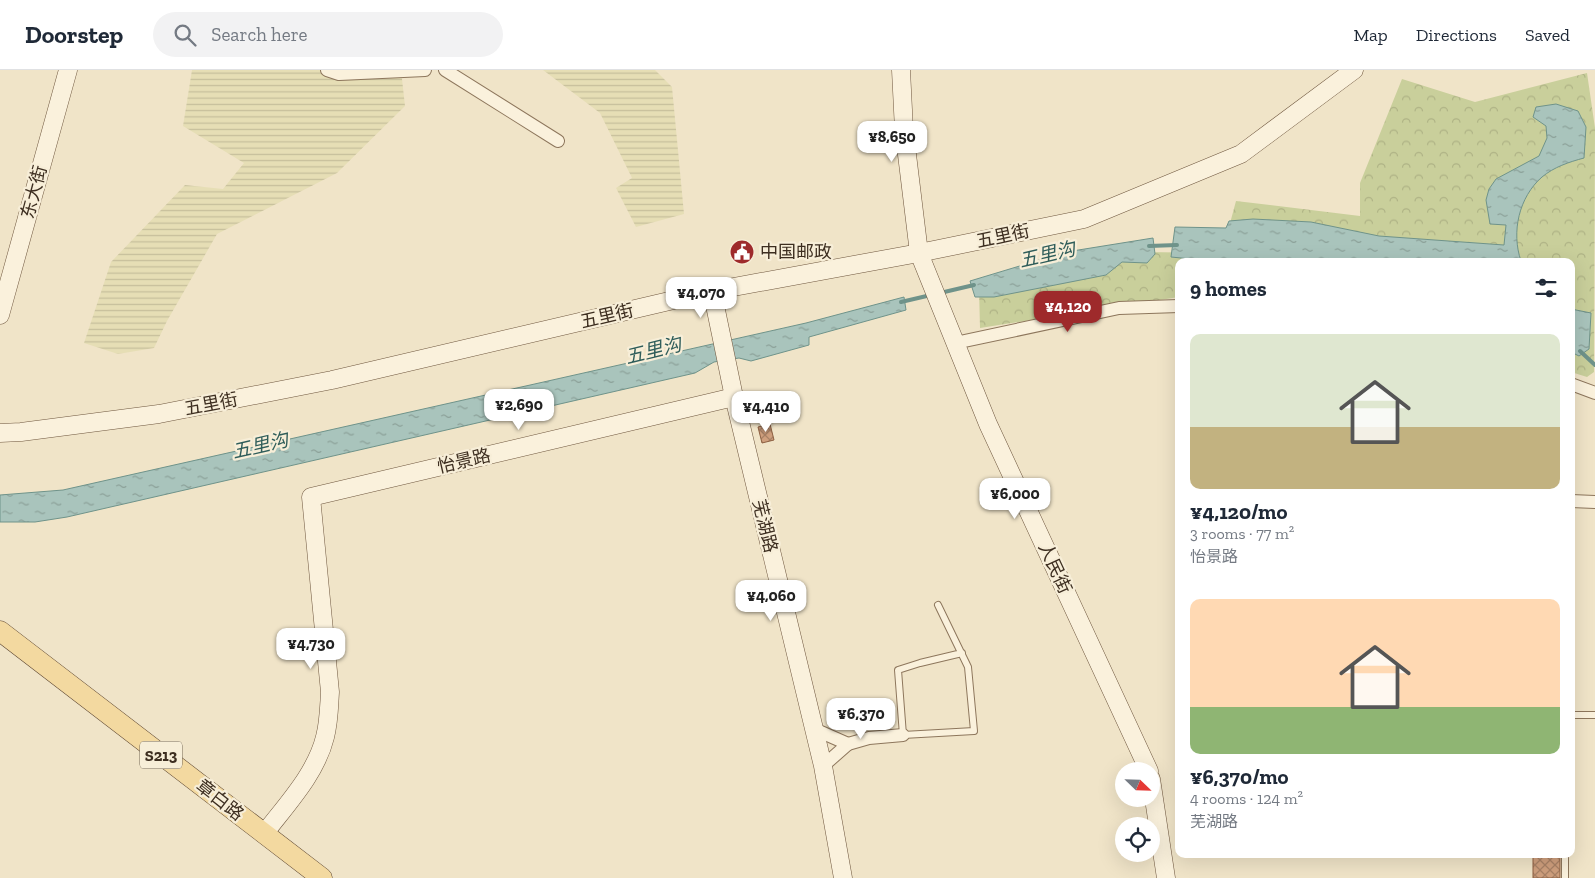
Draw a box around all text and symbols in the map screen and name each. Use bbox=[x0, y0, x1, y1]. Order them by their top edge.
search box bbox=[153, 12, 503, 57]
text: Doorstep bbox=[25, 20, 123, 49]
icon: search bbox=[171, 21, 199, 49]
text: Search here bbox=[211, 23, 308, 46]
text: Map bbox=[1353, 24, 1388, 46]
text: Directions bbox=[1416, 24, 1497, 46]
text: Saved bbox=[1525, 24, 1570, 46]
pin: ¥8,650 bbox=[851, 121, 933, 163]
text: ¥8,650 bbox=[868, 127, 916, 146]
street label: 东大街 bbox=[16, 163, 52, 221]
street label: 五里街 bbox=[974, 220, 1032, 252]
water label: 五里沟 bbox=[1017, 236, 1079, 272]
public building icon: 中国邮政 bbox=[729, 239, 755, 265]
place label: 中国邮政 bbox=[760, 241, 832, 263]
icon: filters bbox=[1532, 274, 1560, 302]
pin: ¥4,070 bbox=[660, 276, 742, 319]
text: 9 homes bbox=[1190, 276, 1267, 301]
text: ¥4,070 bbox=[677, 283, 725, 302]
pin: ¥4,120 bbox=[1027, 290, 1109, 333]
text: ¥4,120 bbox=[1045, 297, 1091, 316]
street label: 五里街 bbox=[578, 299, 636, 333]
water label: 五里沟 bbox=[623, 332, 685, 369]
icon: home bbox=[1330, 367, 1420, 457]
street label: 五里街 bbox=[182, 388, 240, 420]
pin: ¥2,690 bbox=[478, 388, 560, 431]
pin: ¥4,410 bbox=[725, 390, 807, 433]
text: ¥2,690 bbox=[495, 395, 543, 414]
text: ¥4,410 bbox=[743, 397, 790, 416]
water label: 五里沟 bbox=[230, 427, 292, 463]
street label: 怡景路 bbox=[435, 444, 493, 478]
pin: ¥6,000 bbox=[974, 478, 1056, 520]
text: ¥6,000 bbox=[990, 484, 1040, 503]
street label: 芜湖路 bbox=[748, 497, 782, 555]
text: ¥4,120/mo bbox=[1190, 499, 1287, 524]
text: 3 rooms · 77 m² bbox=[1190, 524, 1294, 543]
street label: 人民街 bbox=[1034, 539, 1076, 597]
text: 怡景路 bbox=[1190, 547, 1238, 566]
pin: ¥4,060 bbox=[730, 580, 812, 622]
text: ¥4,060 bbox=[746, 586, 796, 605]
pin: ¥4,730 bbox=[270, 628, 352, 670]
icon: home bbox=[1330, 632, 1420, 722]
text: ¥4,730 bbox=[287, 634, 335, 653]
pin: ¥6,370 bbox=[820, 698, 902, 740]
text: ¥6,370 bbox=[837, 704, 885, 723]
road number: S213 bbox=[140, 742, 182, 768]
north arrow bbox=[1115, 762, 1160, 808]
map controls bbox=[1115, 762, 1160, 862]
text: ¥6,370/mo bbox=[1190, 764, 1289, 789]
street label: 章白路 bbox=[192, 775, 248, 825]
text: 4 rooms · 124 m² bbox=[1190, 789, 1303, 808]
text: 芜湖路 bbox=[1190, 812, 1238, 831]
button: locate bbox=[1115, 817, 1160, 862]

